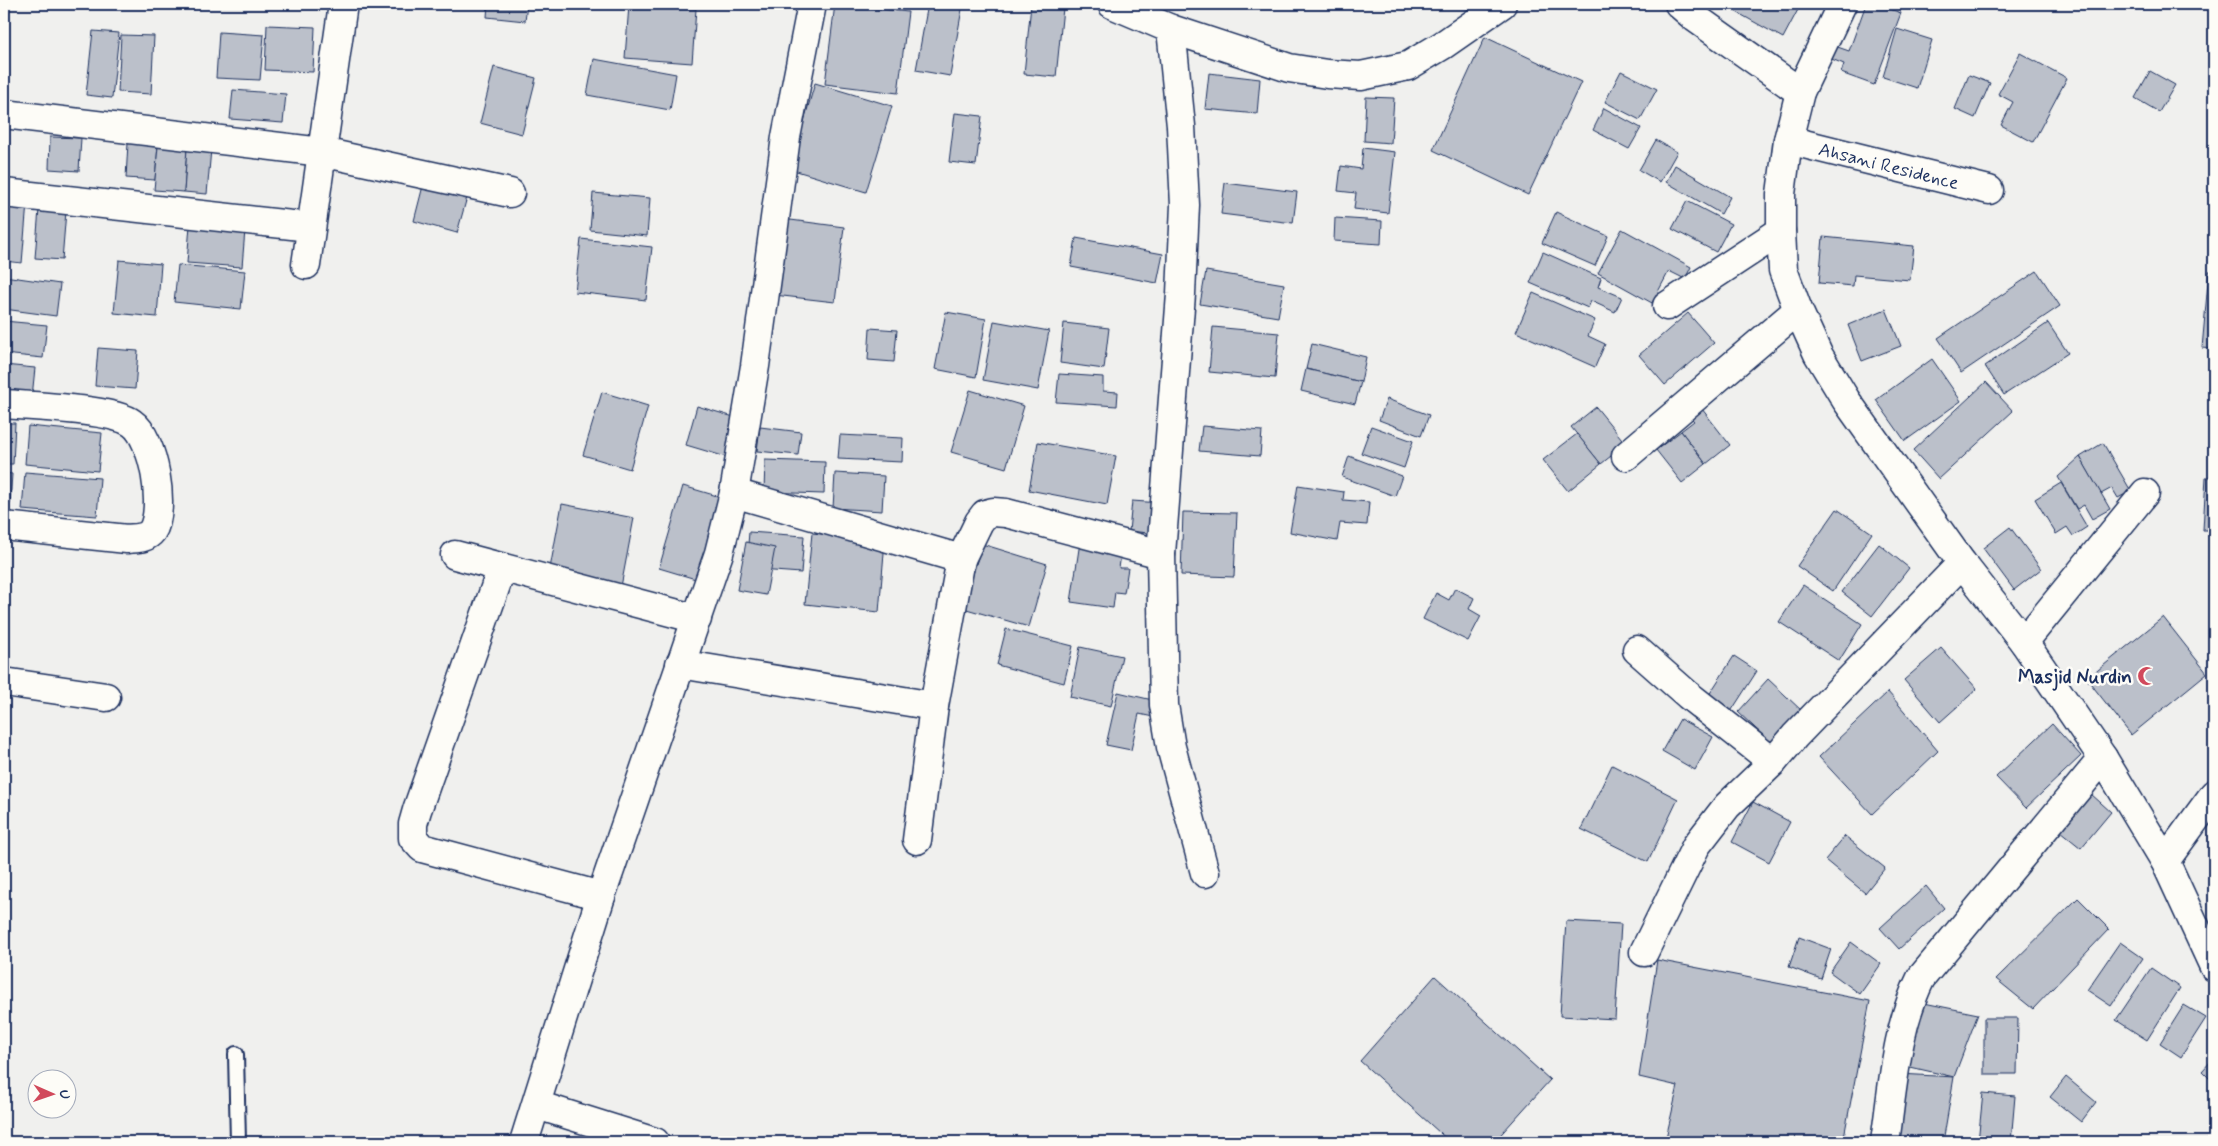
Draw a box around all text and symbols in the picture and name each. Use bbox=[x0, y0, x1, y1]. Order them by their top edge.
street label: Ahsani Residence bbox=[1816, 137, 1961, 196]
place label: Masjid Nurdin bbox=[2018, 665, 2132, 691]
mosque icon: Masjid Nurdin bbox=[2136, 665, 2158, 687]
north arrow bbox=[28, 1068, 78, 1118]
text: U bbox=[55, 1090, 73, 1099]

